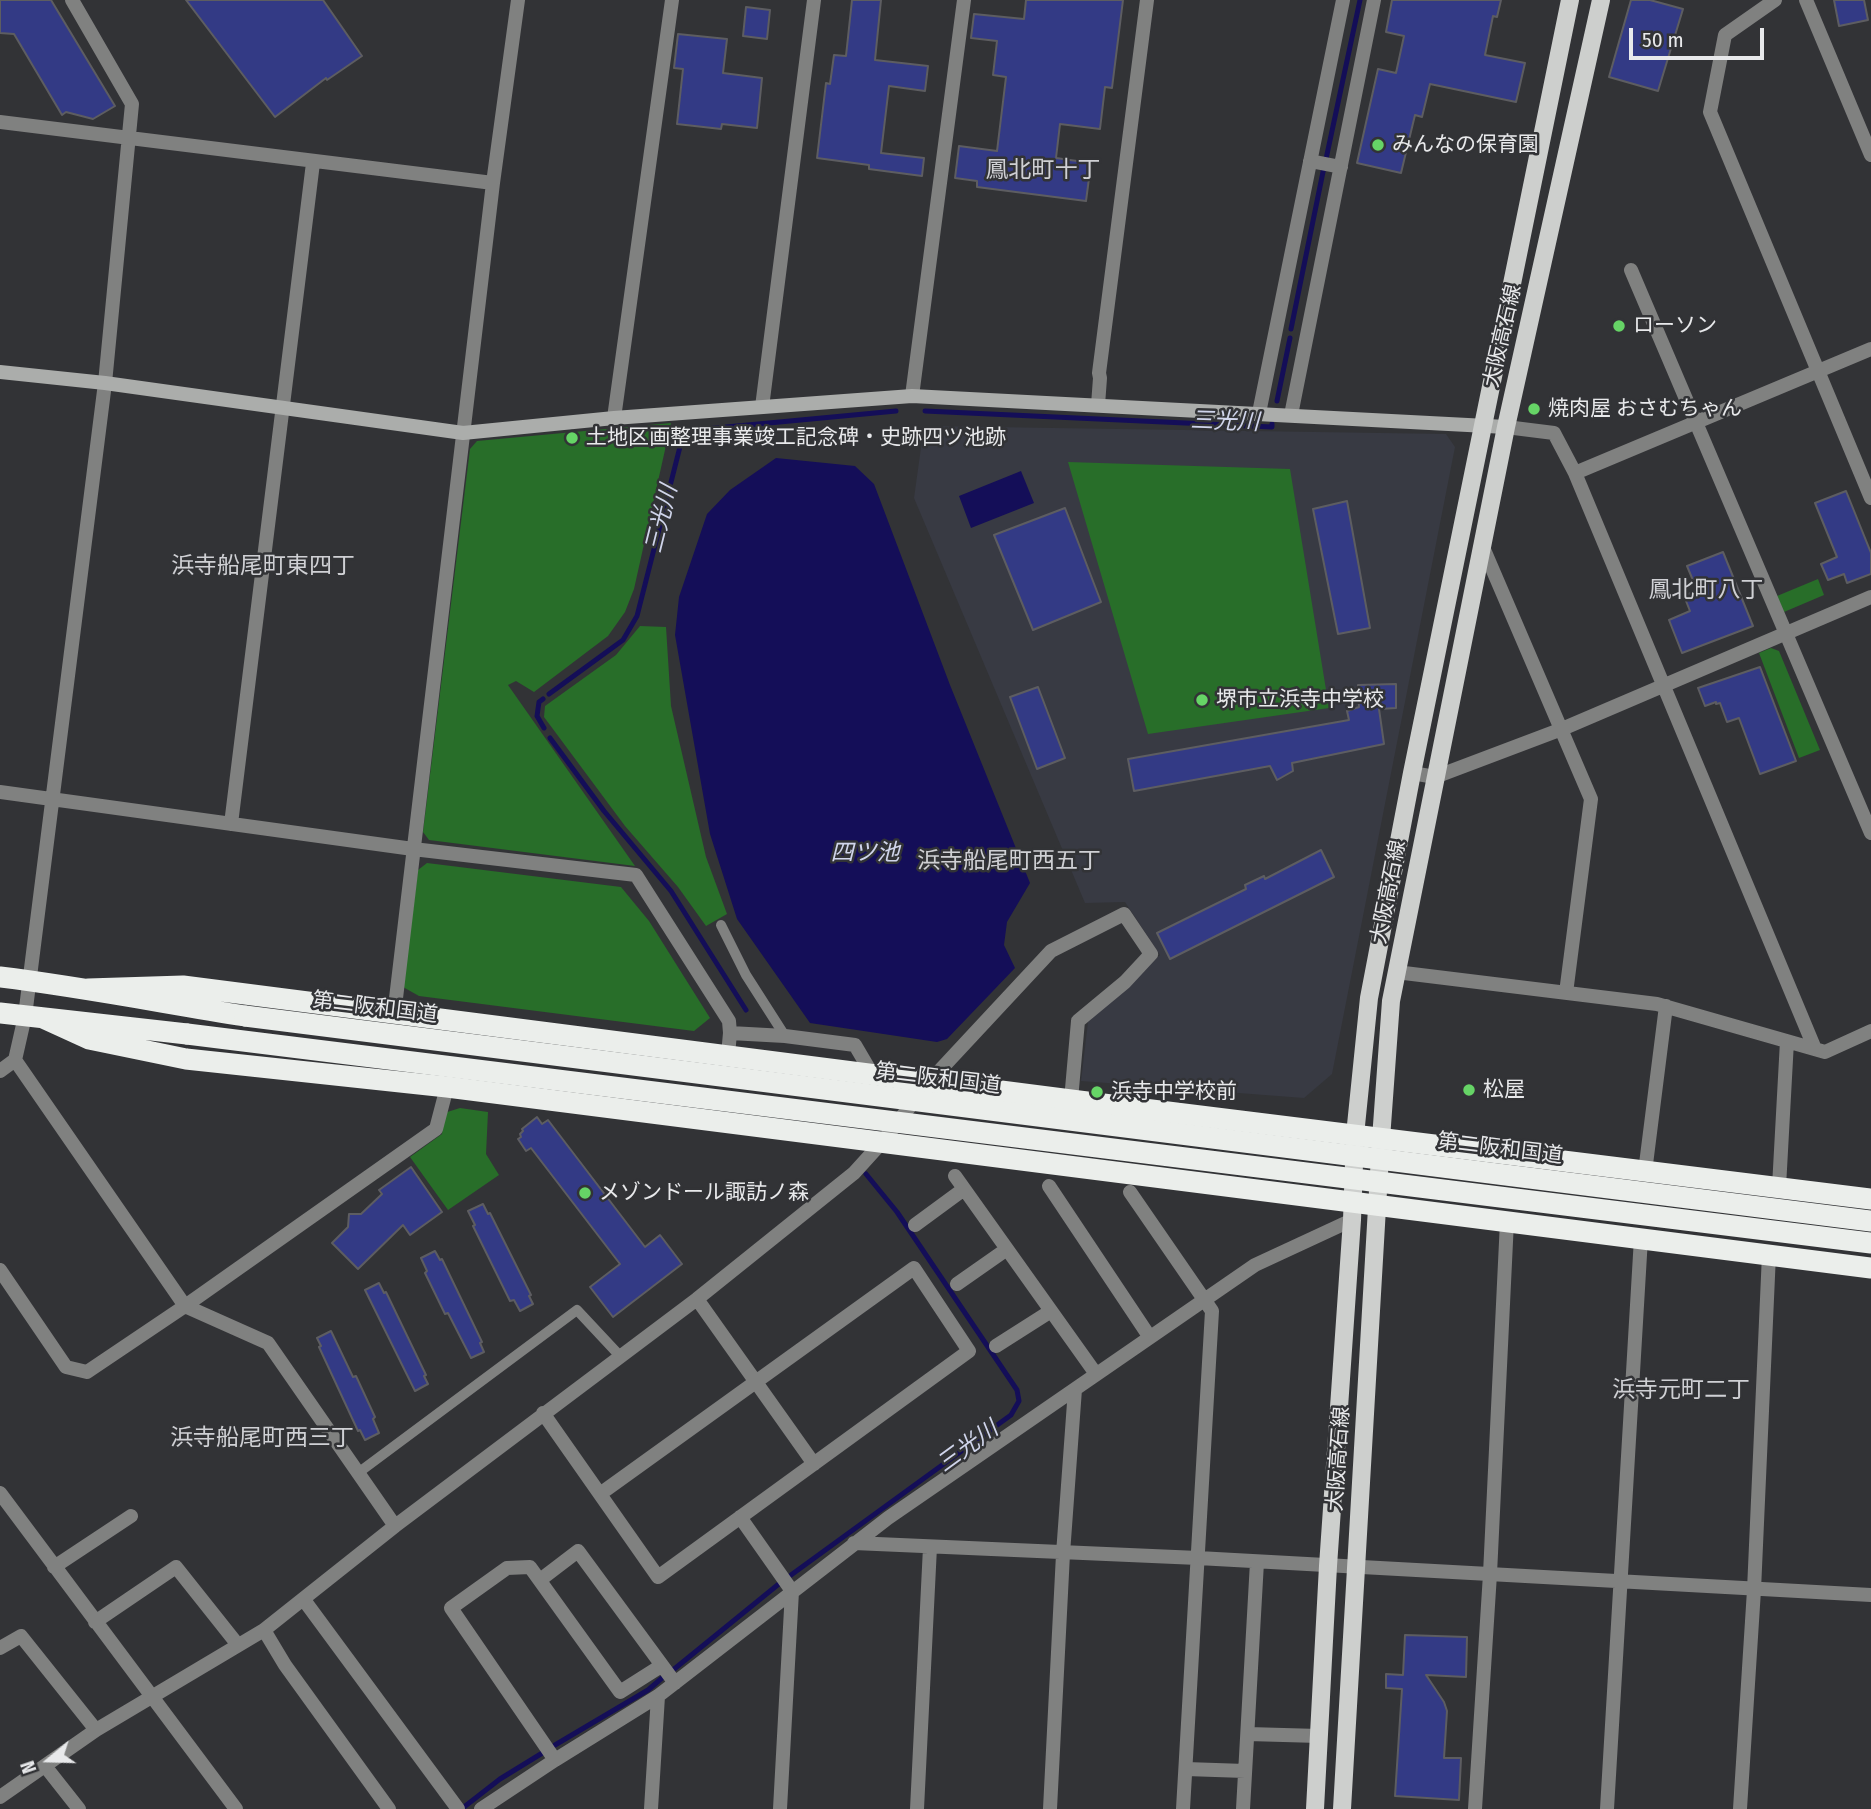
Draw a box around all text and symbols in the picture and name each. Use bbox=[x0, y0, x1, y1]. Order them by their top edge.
scale bar bbox=[1633, 14, 1768, 58]
text: 50 m bbox=[1642, 27, 1684, 53]
place label: みんなの保育園 bbox=[1392, 132, 1539, 158]
marker: みんなの保育園 bbox=[1370, 137, 1386, 153]
district label: 鳳北町十丁 bbox=[986, 157, 1100, 185]
street label: 大阪高石線 bbox=[1479, 282, 1527, 390]
place label: ローソン bbox=[1633, 313, 1717, 339]
marker: ローソン bbox=[1611, 318, 1627, 334]
place label: 焼肉屋 おさむちゃん bbox=[1548, 396, 1742, 422]
marker: 焼肉屋 おさむちゃん bbox=[1526, 401, 1542, 417]
water label: 三光川 bbox=[1190, 407, 1260, 437]
place label: 土地区画整理事業竣工記念碑・史跡四ツ池跡 bbox=[586, 425, 1006, 451]
marker: 土地区画整理事業竣工記念碑・史跡四ツ池跡 bbox=[564, 430, 580, 446]
water label: 三光川 bbox=[640, 482, 684, 556]
district label: 浜寺船尾町東四丁 bbox=[171, 553, 355, 581]
district label: 鳳北町八丁 bbox=[1649, 577, 1763, 605]
place label: 堺市立浜寺中学校 bbox=[1216, 687, 1384, 713]
marker: 堺市立浜寺中学校 bbox=[1194, 692, 1210, 708]
street label: 大阪高石線 bbox=[1367, 838, 1411, 946]
water label: 四ツ池 bbox=[831, 840, 899, 868]
district label: 浜寺船尾町西五丁 bbox=[917, 848, 1101, 876]
street label: 第二阪和国道 bbox=[311, 988, 439, 1028]
street label: 第二阪和国道 bbox=[874, 1059, 1002, 1099]
place label: 松屋 bbox=[1483, 1077, 1525, 1103]
place label: 浜寺中学校前 bbox=[1111, 1079, 1237, 1105]
marker: 松屋 bbox=[1461, 1082, 1477, 1098]
marker: 浜寺中学校前 bbox=[1089, 1084, 1105, 1100]
street label: 第二阪和国道 bbox=[1436, 1129, 1564, 1169]
place label: メゾンドール諏訪ノ森 bbox=[599, 1180, 809, 1206]
marker: メゾンドール諏訪ノ森 bbox=[577, 1185, 593, 1201]
district label: 浜寺元町二丁 bbox=[1612, 1377, 1750, 1405]
street label: 大阪高石線 bbox=[1323, 1406, 1355, 1512]
water label: 三光川 bbox=[932, 1416, 1004, 1478]
district label: 浜寺船尾町西三丁 bbox=[170, 1425, 354, 1453]
north arrow bbox=[14, 1725, 84, 1795]
text: N bbox=[16, 1758, 41, 1776]

